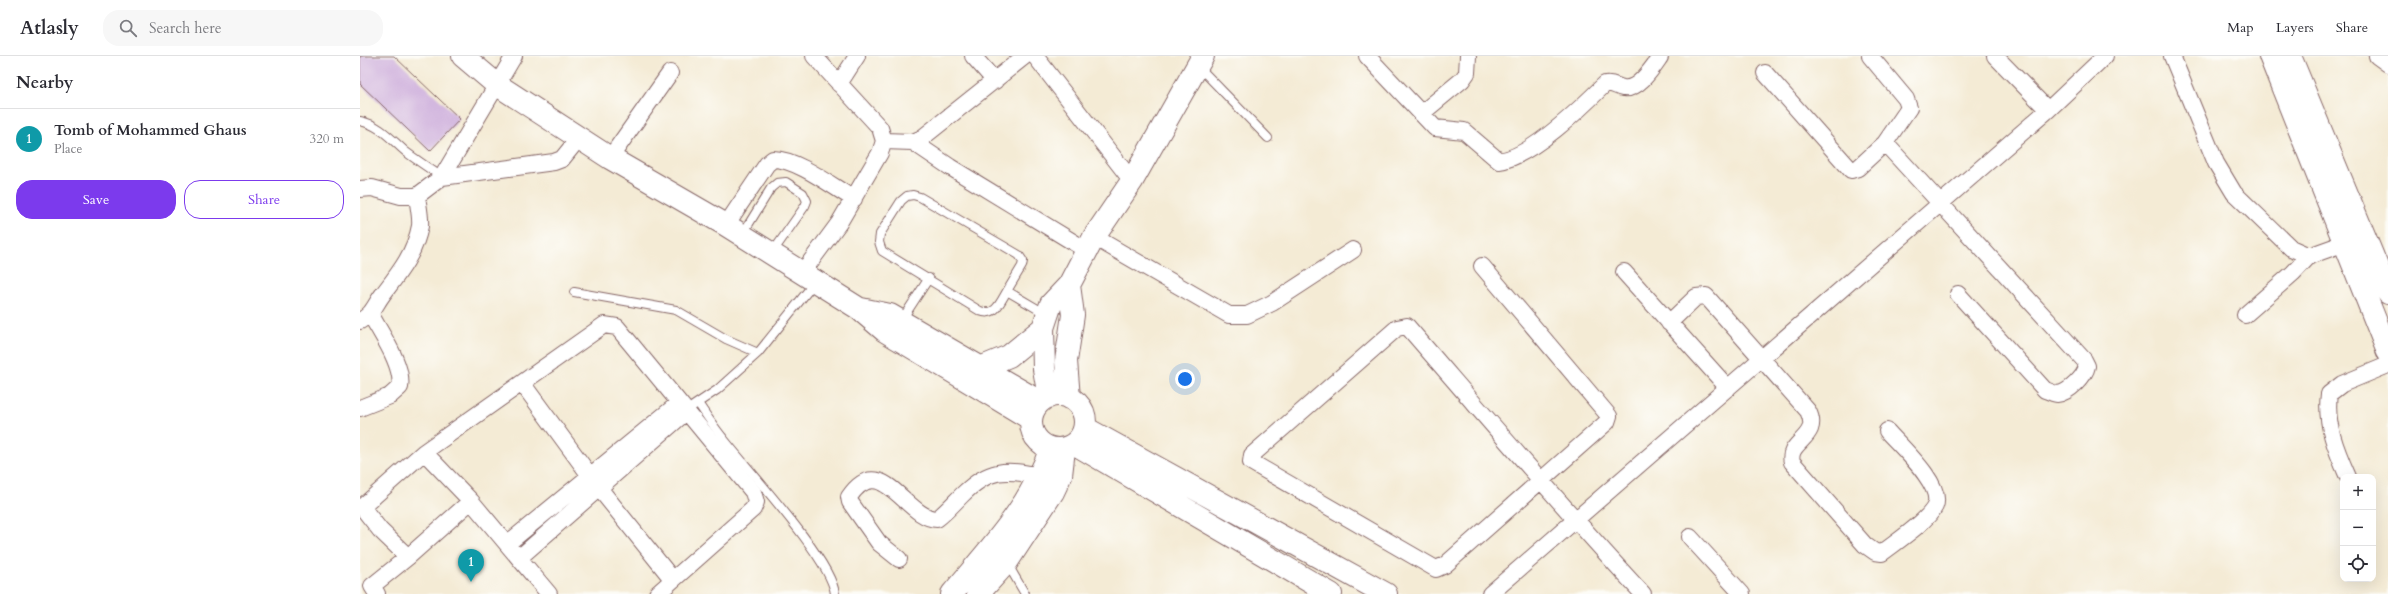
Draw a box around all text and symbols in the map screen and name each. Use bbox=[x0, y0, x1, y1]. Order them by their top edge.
search box bbox=[103, 10, 383, 46]
text: Atlasly bbox=[20, 15, 79, 41]
icon: search bbox=[117, 17, 139, 39]
text: Search here bbox=[149, 18, 222, 38]
text: Map bbox=[2227, 18, 2254, 37]
text: Layers bbox=[2276, 18, 2314, 37]
text: Share bbox=[2336, 18, 2368, 37]
text: Nearby bbox=[16, 71, 73, 94]
text: Tomb of Mohammed Ghaus bbox=[54, 120, 247, 140]
text: 1 bbox=[26, 130, 32, 148]
text: 320 m bbox=[310, 130, 344, 148]
text: Place bbox=[54, 140, 82, 158]
button: Save bbox=[16, 180, 176, 219]
button: Share bbox=[184, 180, 344, 219]
your location bbox=[1175, 369, 1195, 389]
map controls bbox=[2340, 474, 2376, 582]
button: + bbox=[2340, 474, 2376, 510]
button: − bbox=[2340, 510, 2376, 546]
button: locate bbox=[2340, 546, 2376, 582]
pin: 1 bbox=[458, 549, 484, 582]

